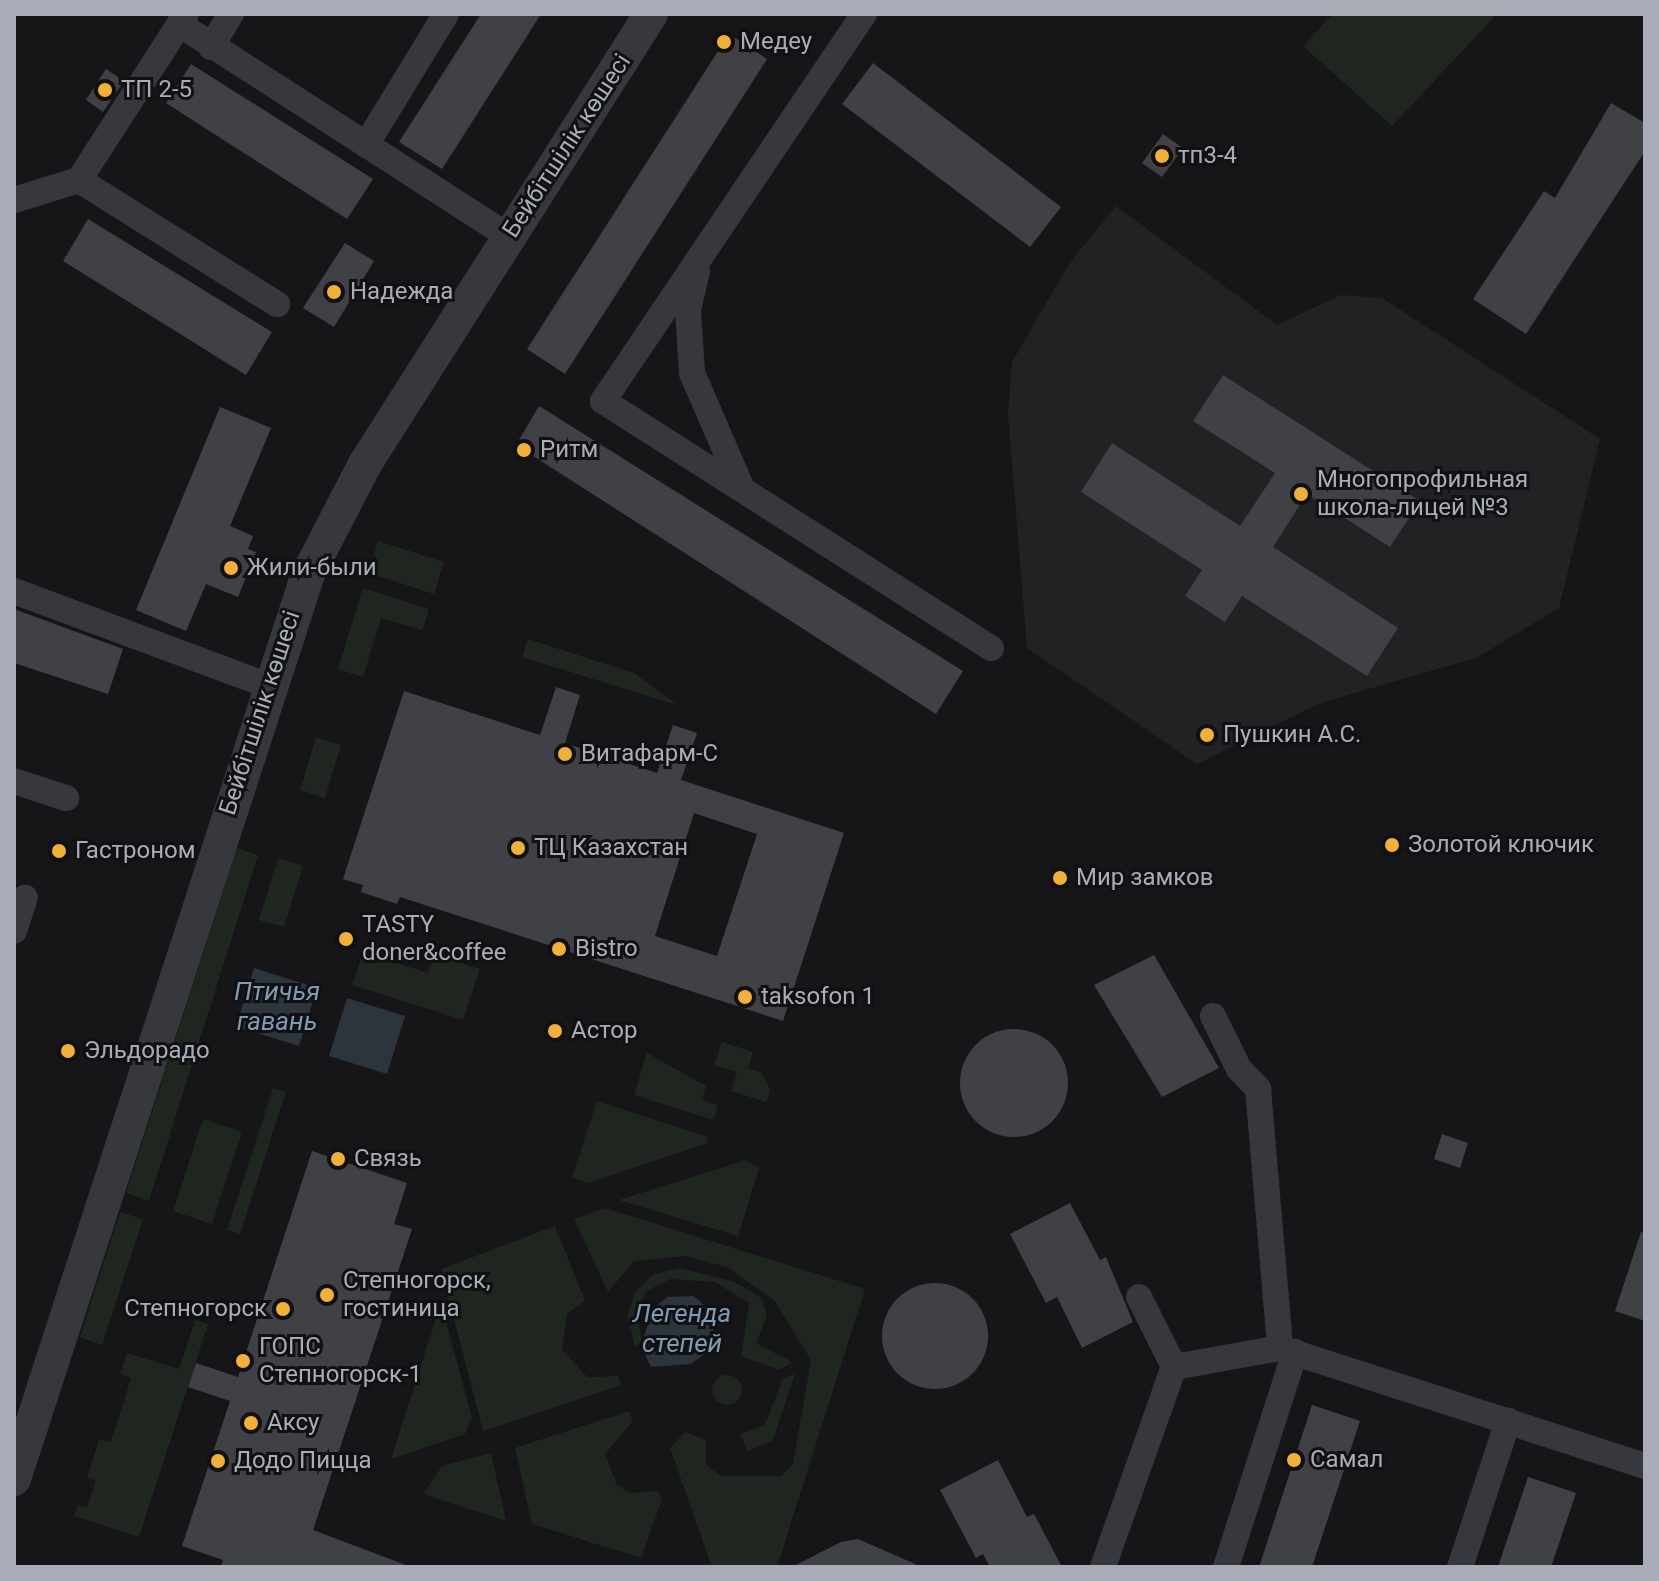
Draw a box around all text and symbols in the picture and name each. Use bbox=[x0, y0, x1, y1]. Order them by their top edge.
place label: Медеу bbox=[740, 28, 812, 56]
marker: Медеу bbox=[715, 33, 733, 51]
street label: Бейбітшілік көшесі bbox=[497, 49, 637, 243]
place label: ТП 2-5 bbox=[121, 76, 192, 104]
marker: ТП 2-5 bbox=[96, 81, 114, 99]
place label: тп3-4 bbox=[1178, 142, 1237, 170]
marker: тп3-4 bbox=[1153, 147, 1171, 165]
place label: Надежда bbox=[350, 278, 453, 306]
marker: Надежда bbox=[325, 283, 343, 301]
place label: Ритм bbox=[540, 436, 598, 464]
marker: Ритм bbox=[515, 441, 533, 459]
place label: Многопрофильная школа-лицей №3 bbox=[1317, 466, 1528, 522]
marker: Многопрофильная школа-лицей №3 bbox=[1292, 485, 1310, 503]
place label: Жили-были bbox=[247, 554, 377, 582]
marker: Жили-были bbox=[222, 559, 240, 577]
street label: Бейбітшілік көшесі bbox=[213, 607, 307, 819]
place label: Пушкин А.С. bbox=[1223, 721, 1361, 749]
marker: Пушкин А.С. bbox=[1198, 726, 1216, 744]
place label: Витафарм-С bbox=[581, 740, 718, 768]
marker: Витафарм-С bbox=[556, 745, 574, 763]
place label: Золотой ключик bbox=[1408, 831, 1594, 859]
place label: ТЦ Казахстан bbox=[534, 834, 688, 862]
marker: Золотой ключик bbox=[1383, 836, 1401, 854]
place label: Гастроном bbox=[75, 837, 196, 865]
marker: ТЦ Казахстан bbox=[509, 839, 527, 857]
marker: Гастроном bbox=[50, 842, 68, 860]
place label: Мир замков bbox=[1076, 864, 1213, 892]
marker: Мир замков bbox=[1051, 869, 1069, 887]
place label: TASTY doner&coffee bbox=[362, 911, 506, 967]
marker: TASTY doner&coffee bbox=[337, 930, 355, 948]
place label: Bistro bbox=[575, 935, 638, 963]
marker: Bistro bbox=[550, 940, 568, 958]
water label: Птичья гавань bbox=[234, 976, 320, 1038]
place label: taksofon 1 bbox=[761, 983, 875, 1011]
marker: taksofon 1 bbox=[736, 988, 754, 1006]
place label: Астор bbox=[571, 1017, 637, 1045]
marker: Астор bbox=[546, 1022, 564, 1040]
place label: Эльдорадо bbox=[84, 1037, 210, 1065]
marker: Эльдорадо bbox=[59, 1042, 77, 1060]
place label: Связь bbox=[354, 1145, 422, 1173]
marker: Связь bbox=[329, 1150, 347, 1168]
place label: Степногорск, гостиница bbox=[343, 1267, 491, 1323]
marker: Степногорск, гостиница bbox=[318, 1286, 336, 1304]
place label: Степногорск bbox=[124, 1295, 267, 1323]
water label: Легенда степей bbox=[633, 1298, 731, 1360]
marker: Степногорск bbox=[274, 1300, 292, 1318]
place label: ГОПС Степногорск-1 bbox=[259, 1333, 422, 1389]
marker: ГОПС Степногорск-1 bbox=[234, 1352, 252, 1370]
place label: Аксу bbox=[267, 1409, 319, 1437]
marker: Аксу bbox=[242, 1414, 260, 1432]
place label: Самал bbox=[1310, 1446, 1383, 1474]
place label: Додо Пицца bbox=[234, 1447, 371, 1475]
marker: Самал bbox=[1285, 1451, 1303, 1469]
marker: Додо Пицца bbox=[209, 1452, 227, 1470]

